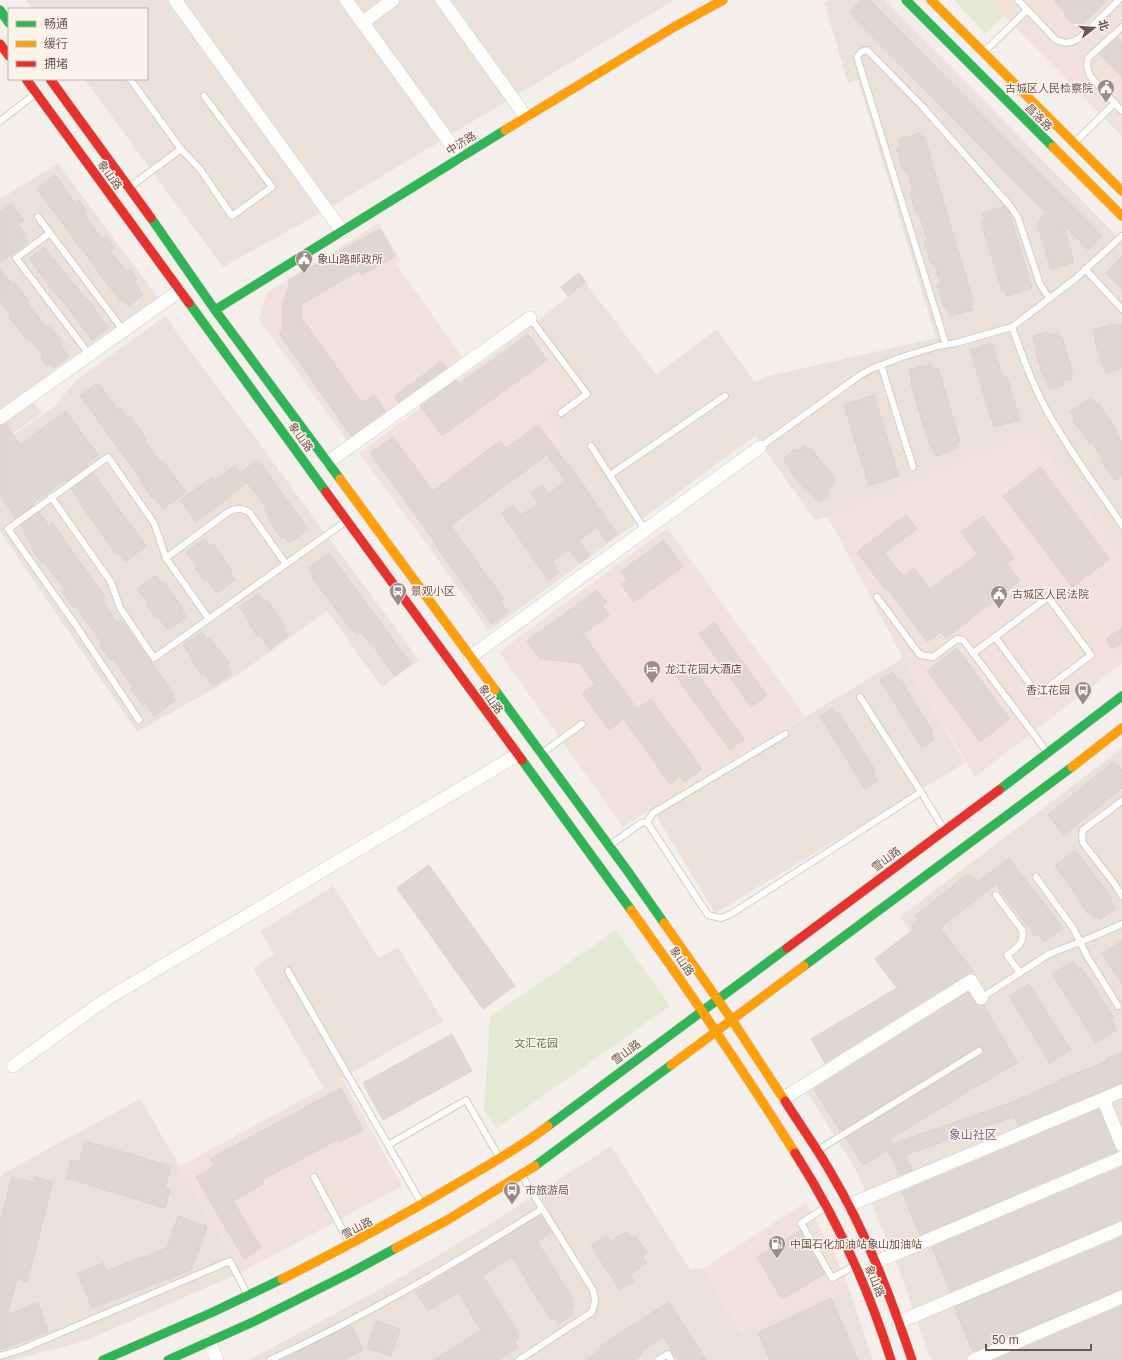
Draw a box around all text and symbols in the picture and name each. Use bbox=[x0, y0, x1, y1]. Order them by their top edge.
legend bbox=[8, 8, 148, 80]
north arrow bbox=[1074, 8, 1114, 48]
text: 畅通 bbox=[44, 17, 68, 31]
text: 北 bbox=[1096, 18, 1111, 32]
text: 缓行 bbox=[44, 37, 68, 51]
text: 拥堵 bbox=[44, 57, 68, 71]
public building icon: 古城区人民检察院 bbox=[1096, 78, 1116, 103]
place label: 古城区人民检察院 bbox=[1005, 82, 1093, 94]
street label: 昌洛路 bbox=[1023, 101, 1055, 133]
street label: 中济路 bbox=[444, 129, 478, 157]
street label: 象山路 bbox=[95, 158, 125, 192]
public building icon: 象山路邮政所 bbox=[294, 249, 314, 274]
place label: 象山路邮政所 bbox=[317, 253, 383, 265]
street label: 象山路 bbox=[286, 420, 316, 454]
bus stop icon: 景观小区 bbox=[388, 581, 408, 606]
public building icon: 古城区人民法院 bbox=[989, 584, 1009, 609]
place label: 景观小区 bbox=[411, 585, 455, 597]
place label: 古城区人民法院 bbox=[1012, 588, 1089, 600]
hotel icon: 龙江花园大酒店 bbox=[642, 659, 662, 684]
place label: 龙江花园大酒店 bbox=[665, 663, 742, 675]
bus stop icon: 香江花园 bbox=[1073, 680, 1093, 705]
street label: 象山路 bbox=[476, 682, 506, 716]
place label: 香江花园 bbox=[1026, 684, 1070, 696]
street label: 雪山路 bbox=[869, 844, 903, 874]
street label: 象山路 bbox=[668, 944, 696, 978]
park label: 文汇花园 bbox=[514, 1037, 558, 1049]
street label: 雪山路 bbox=[609, 1037, 643, 1067]
district label: 象山社区 bbox=[949, 1128, 997, 1142]
bus stop icon: 市旅游局 bbox=[502, 1180, 522, 1205]
place label: 市旅游局 bbox=[525, 1184, 569, 1196]
street label: 雪山路 bbox=[340, 1215, 374, 1241]
fuel station icon: 中国石化加油站象山加油站 bbox=[767, 1234, 787, 1259]
place label: 中国石化加油站象山加油站 bbox=[790, 1238, 922, 1250]
street label: 象山路 bbox=[863, 1263, 887, 1299]
scale bar bbox=[986, 1326, 1091, 1352]
text: 50 m bbox=[992, 1333, 1019, 1347]

